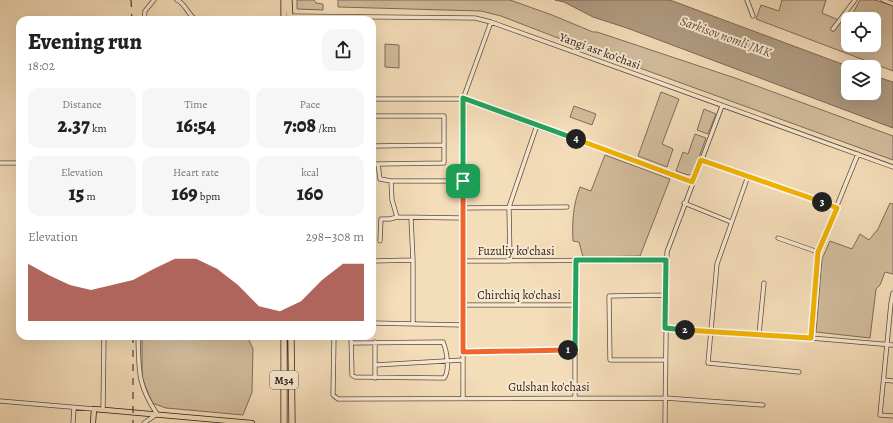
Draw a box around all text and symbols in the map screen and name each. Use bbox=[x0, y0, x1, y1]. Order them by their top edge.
water label: Sarkisov nomli JMK bbox=[678, 12, 775, 61]
map controls bbox=[841, 12, 881, 100]
button: locate bbox=[841, 12, 881, 52]
text: Evening run bbox=[28, 27, 142, 57]
button: share bbox=[322, 29, 364, 71]
street label: Yangi asr ko'chasi bbox=[556, 29, 643, 73]
text: 18:02 bbox=[28, 57, 55, 74]
button: layers bbox=[841, 60, 881, 100]
text: Distance bbox=[62, 97, 102, 112]
text: Time bbox=[185, 97, 207, 112]
text: Pace bbox=[300, 97, 320, 112]
text: 2.37 bbox=[57, 112, 90, 139]
text: 16:54 bbox=[176, 112, 216, 139]
text: 7:08 bbox=[283, 112, 316, 139]
text: km bbox=[90, 121, 107, 136]
text: /km bbox=[316, 121, 337, 136]
pin: 4 bbox=[566, 129, 586, 149]
text: 4 bbox=[573, 131, 579, 146]
pin bbox=[446, 164, 480, 198]
text: Elevation bbox=[61, 165, 103, 180]
text: Heart rate bbox=[173, 165, 219, 180]
text: kcal bbox=[301, 165, 319, 180]
icon: arrive bbox=[452, 170, 474, 192]
text: 15 bbox=[68, 180, 84, 207]
text: 169 bbox=[172, 180, 198, 207]
text: 160 bbox=[297, 180, 323, 207]
text: m bbox=[84, 189, 96, 204]
text: bpm bbox=[198, 189, 220, 204]
pin: 3 bbox=[812, 192, 832, 212]
text: 3 bbox=[820, 194, 824, 209]
text: Elevation bbox=[28, 228, 78, 245]
text: 298–308 m bbox=[306, 228, 364, 245]
street label: Fuzuliy ko'chasi bbox=[477, 243, 555, 259]
street label: Chirchiq ko'chasi bbox=[477, 287, 561, 303]
pin: 2 bbox=[675, 320, 695, 340]
text: 2 bbox=[682, 322, 688, 337]
pin: 1 bbox=[558, 340, 578, 360]
text: 1 bbox=[566, 342, 570, 357]
road number: M34 bbox=[270, 371, 298, 389]
street label: Gulshan ko'chasi bbox=[508, 379, 590, 395]

